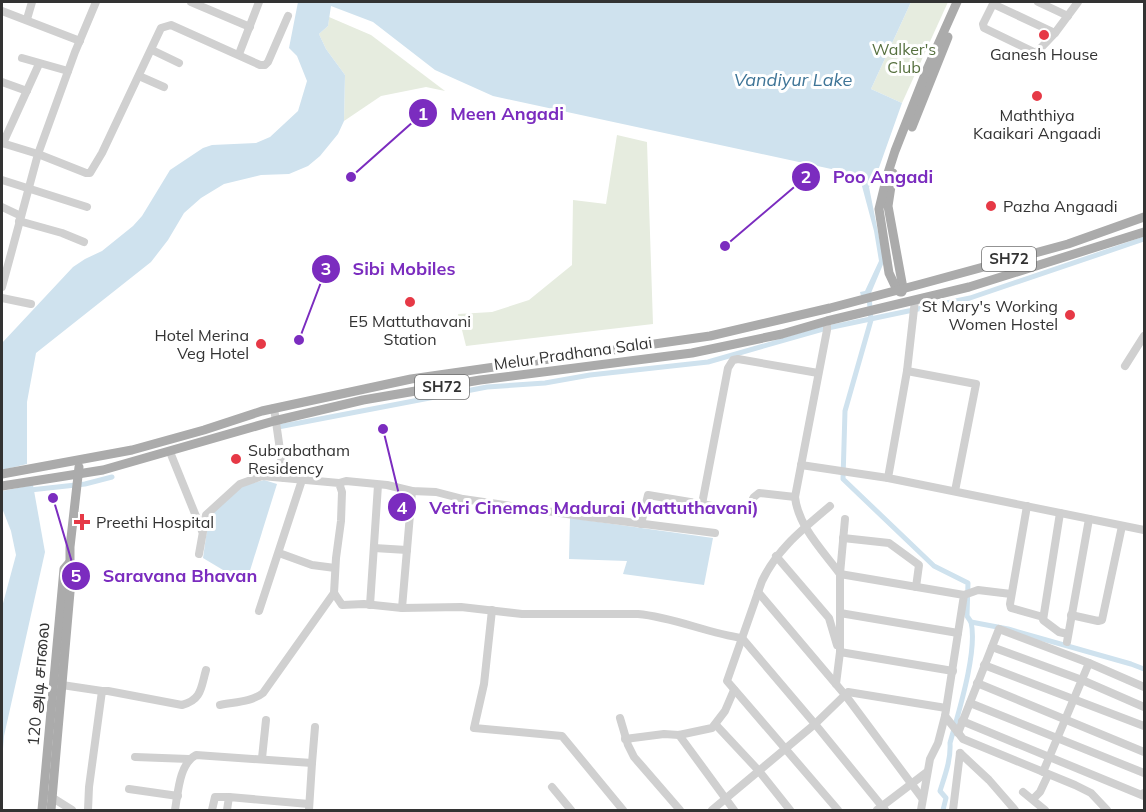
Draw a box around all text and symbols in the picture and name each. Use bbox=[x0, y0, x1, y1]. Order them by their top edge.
marker: Ganesh House bbox=[1037, 28, 1051, 42]
park label: Walker's Club bbox=[872, 39, 936, 77]
place label: Ganesh House bbox=[990, 44, 1098, 64]
water label: Vandiyur Lake bbox=[734, 68, 852, 91]
marker: Maththiya Kaaikari Angaadi bbox=[1030, 89, 1044, 103]
callout: Meen Angadi bbox=[408, 95, 576, 131]
text: 1 bbox=[418, 102, 428, 125]
text: Meen Angadi bbox=[450, 102, 564, 125]
place label: Maththiya Kaaikari Angaadi bbox=[973, 105, 1101, 143]
callout: Poo Angadi bbox=[791, 159, 945, 195]
text: 2 bbox=[801, 165, 811, 188]
text: Poo Angadi bbox=[833, 165, 933, 188]
place label: Pazha Angaadi bbox=[1003, 196, 1117, 216]
marker: Pazha Angaadi bbox=[984, 199, 998, 213]
road number: SH72 bbox=[982, 247, 1036, 271]
callout: Sibi Mobiles bbox=[311, 251, 468, 287]
text: 3 bbox=[321, 257, 331, 280]
text: Sibi Mobiles bbox=[353, 257, 455, 280]
marker: E5 Mattuthavani Station bbox=[403, 295, 417, 309]
place label: St Mary's Working Women Hostel bbox=[922, 296, 1058, 334]
marker: St Mary's Working Women Hostel bbox=[1063, 308, 1077, 322]
place label: E5 Mattuthavani Station bbox=[349, 311, 471, 349]
place label: Hotel Merina Veg Hotel bbox=[154, 325, 249, 363]
street label: Melur Pradhana Salai bbox=[493, 332, 653, 374]
marker: Hotel Merina Veg Hotel bbox=[254, 337, 268, 351]
road number: SH72 bbox=[415, 375, 469, 399]
place label: Subrabatham Residency bbox=[248, 440, 350, 478]
marker: Subrabatham Residency bbox=[229, 452, 243, 466]
callout: Vetri Cinemas Madurai (Mattuthavani) bbox=[387, 489, 770, 525]
text: 4 bbox=[397, 496, 408, 519]
text: Vetri Cinemas Madurai (Mattuthavani) bbox=[428, 496, 759, 519]
place label: Preethi Hospital bbox=[96, 512, 214, 532]
marker: Preethi Hospital bbox=[73, 513, 91, 531]
callout: Saravana Bhavan bbox=[61, 558, 270, 594]
text: 5 bbox=[71, 564, 82, 587]
text: Saravana Bhavan bbox=[103, 564, 257, 587]
street label: 120 அடி சாலை bbox=[23, 621, 54, 747]

